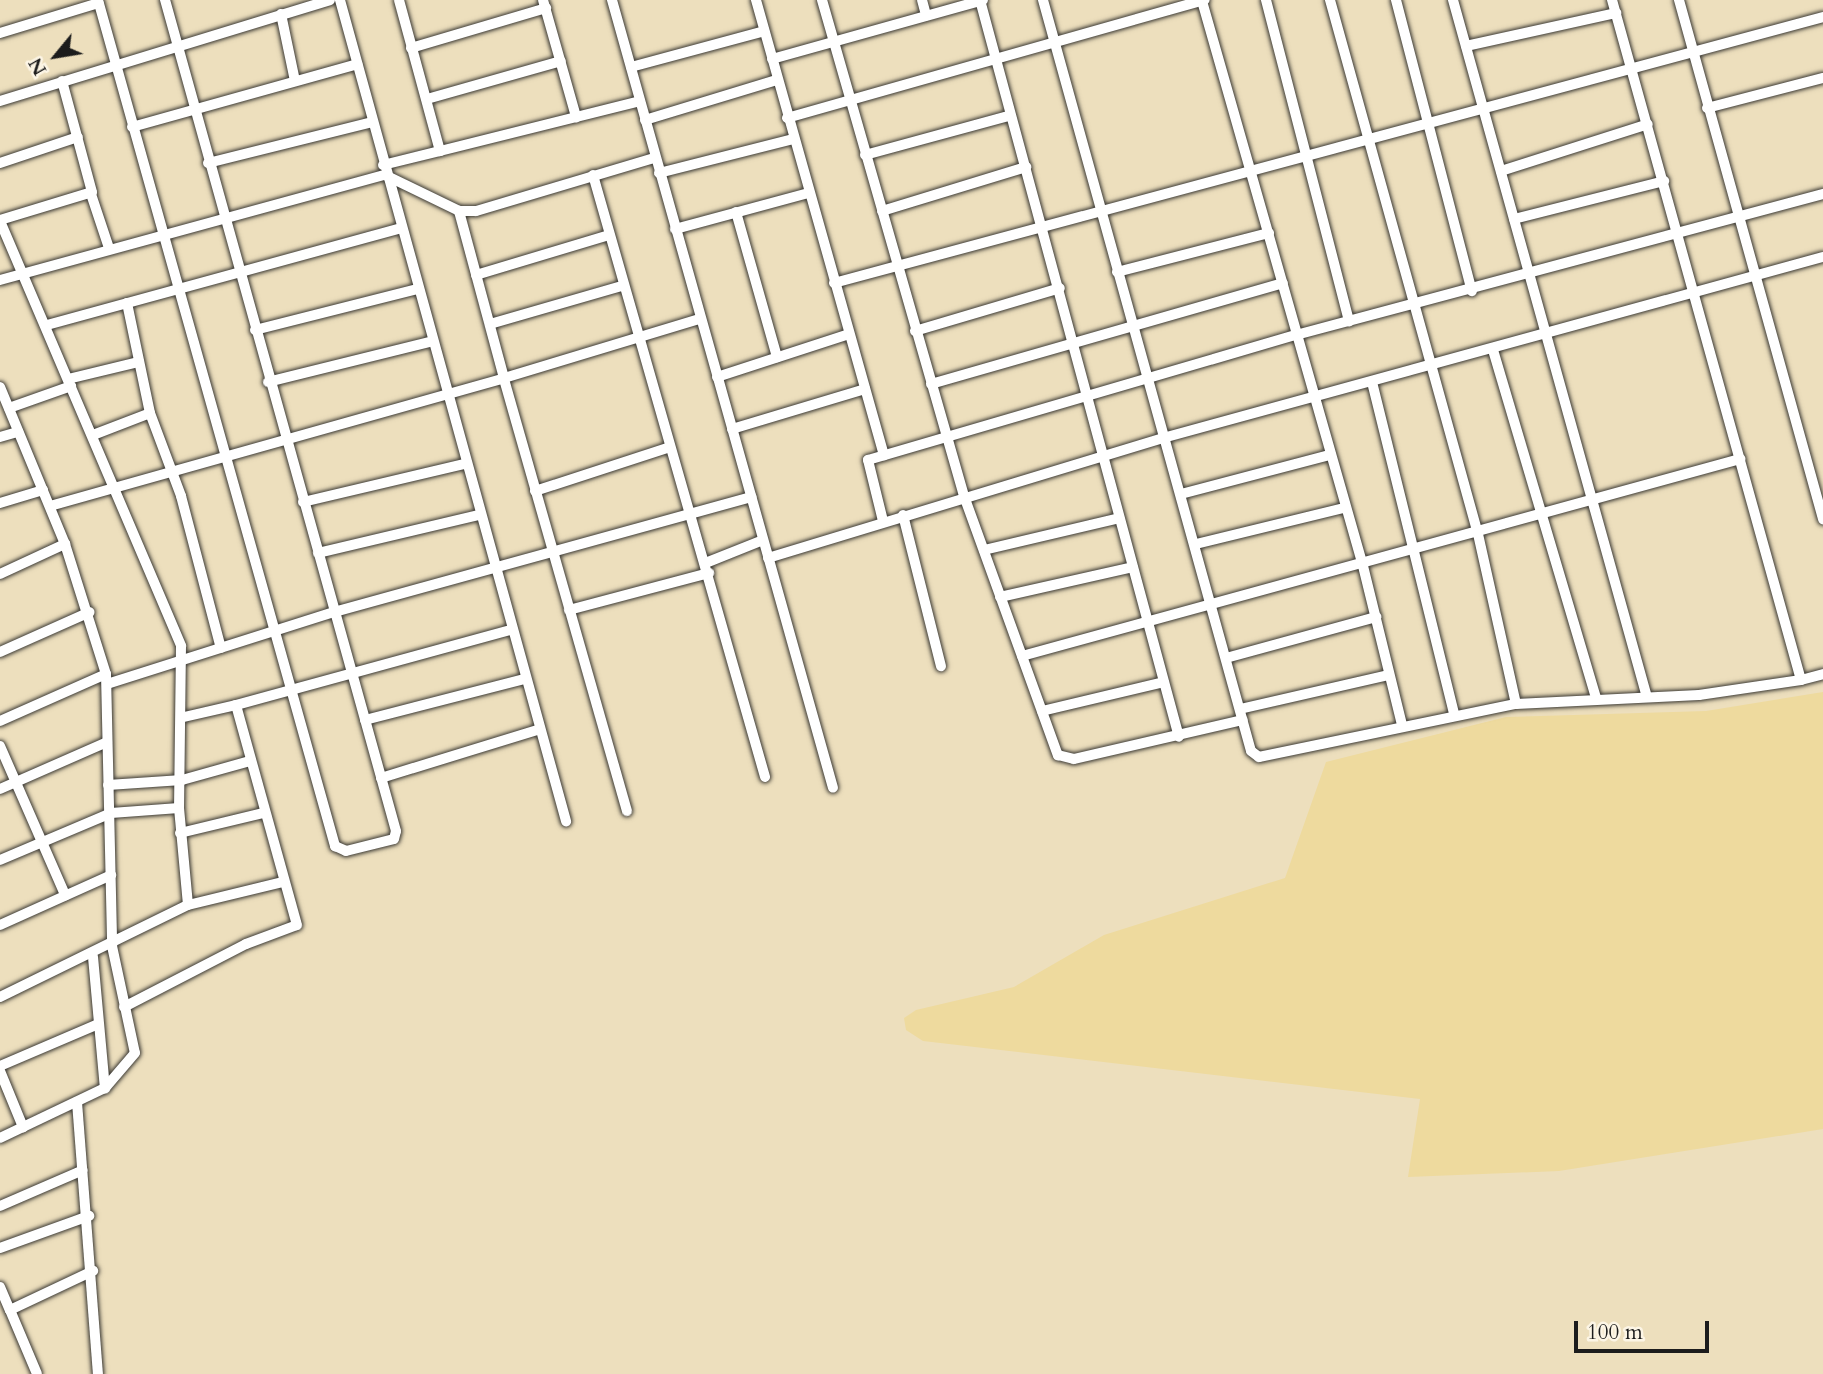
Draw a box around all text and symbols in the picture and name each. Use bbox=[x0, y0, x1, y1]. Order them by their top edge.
north arrow bbox=[21, 21, 91, 91]
text: N bbox=[22, 53, 53, 80]
scale bar bbox=[1578, 1308, 1713, 1352]
text: 100 m bbox=[1587, 1318, 1643, 1347]

